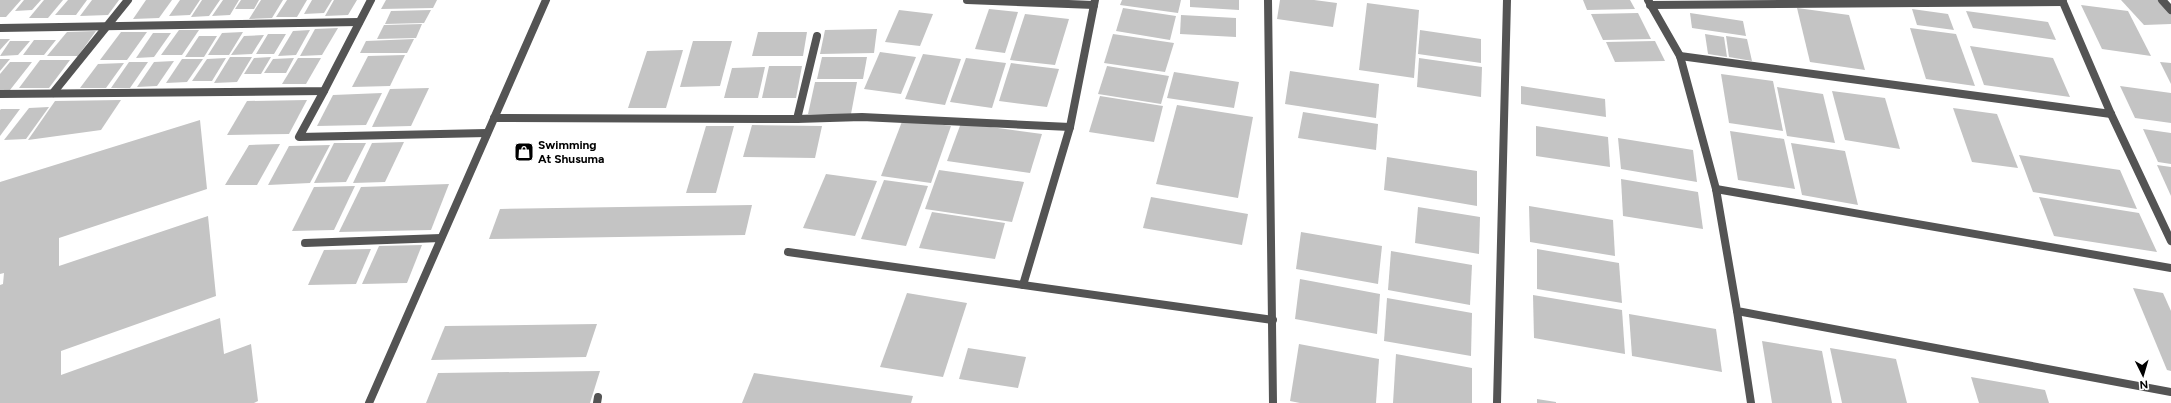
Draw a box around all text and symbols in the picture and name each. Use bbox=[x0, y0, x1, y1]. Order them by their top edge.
place label: Swimming At Shusuma bbox=[538, 138, 604, 166]
shop icon: Swimming At Shusuma bbox=[513, 141, 535, 163]
north arrow bbox=[2123, 355, 2163, 395]
text: N bbox=[2139, 378, 2149, 391]

